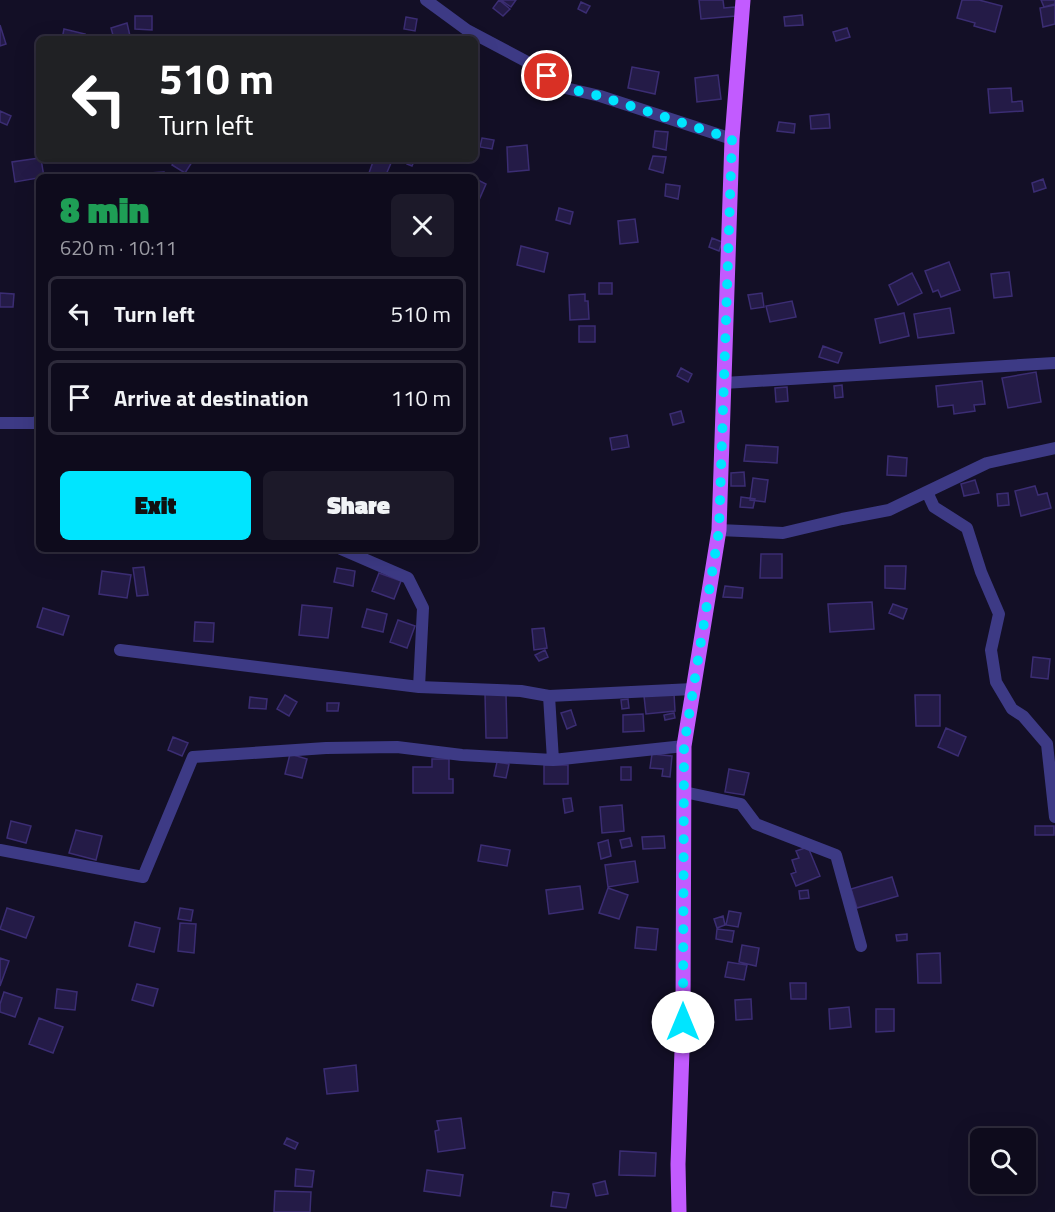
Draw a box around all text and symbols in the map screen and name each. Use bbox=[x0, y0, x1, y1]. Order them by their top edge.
text: 510 m bbox=[159, 46, 274, 110]
pin bbox=[521, 50, 572, 101]
icon: arrive bbox=[530, 59, 563, 92]
icon: left bbox=[60, 60, 138, 138]
text: Turn left bbox=[159, 104, 253, 145]
text: 8 min bbox=[60, 182, 149, 237]
button: close bbox=[391, 194, 454, 257]
text: 620 m · 10:11 bbox=[60, 232, 177, 263]
icon: left bbox=[63, 297, 96, 330]
text: Turn left bbox=[114, 297, 195, 331]
text: 510 m bbox=[391, 297, 451, 331]
icon: arrive bbox=[63, 381, 96, 414]
text: Arrive at destination bbox=[114, 381, 309, 415]
text: 110 m bbox=[391, 381, 451, 415]
button: Exit bbox=[60, 471, 251, 540]
button: Share bbox=[263, 471, 454, 540]
position arrow bbox=[651, 990, 715, 1054]
map controls bbox=[970, 1128, 1036, 1194]
button: search bbox=[970, 1128, 1036, 1194]

